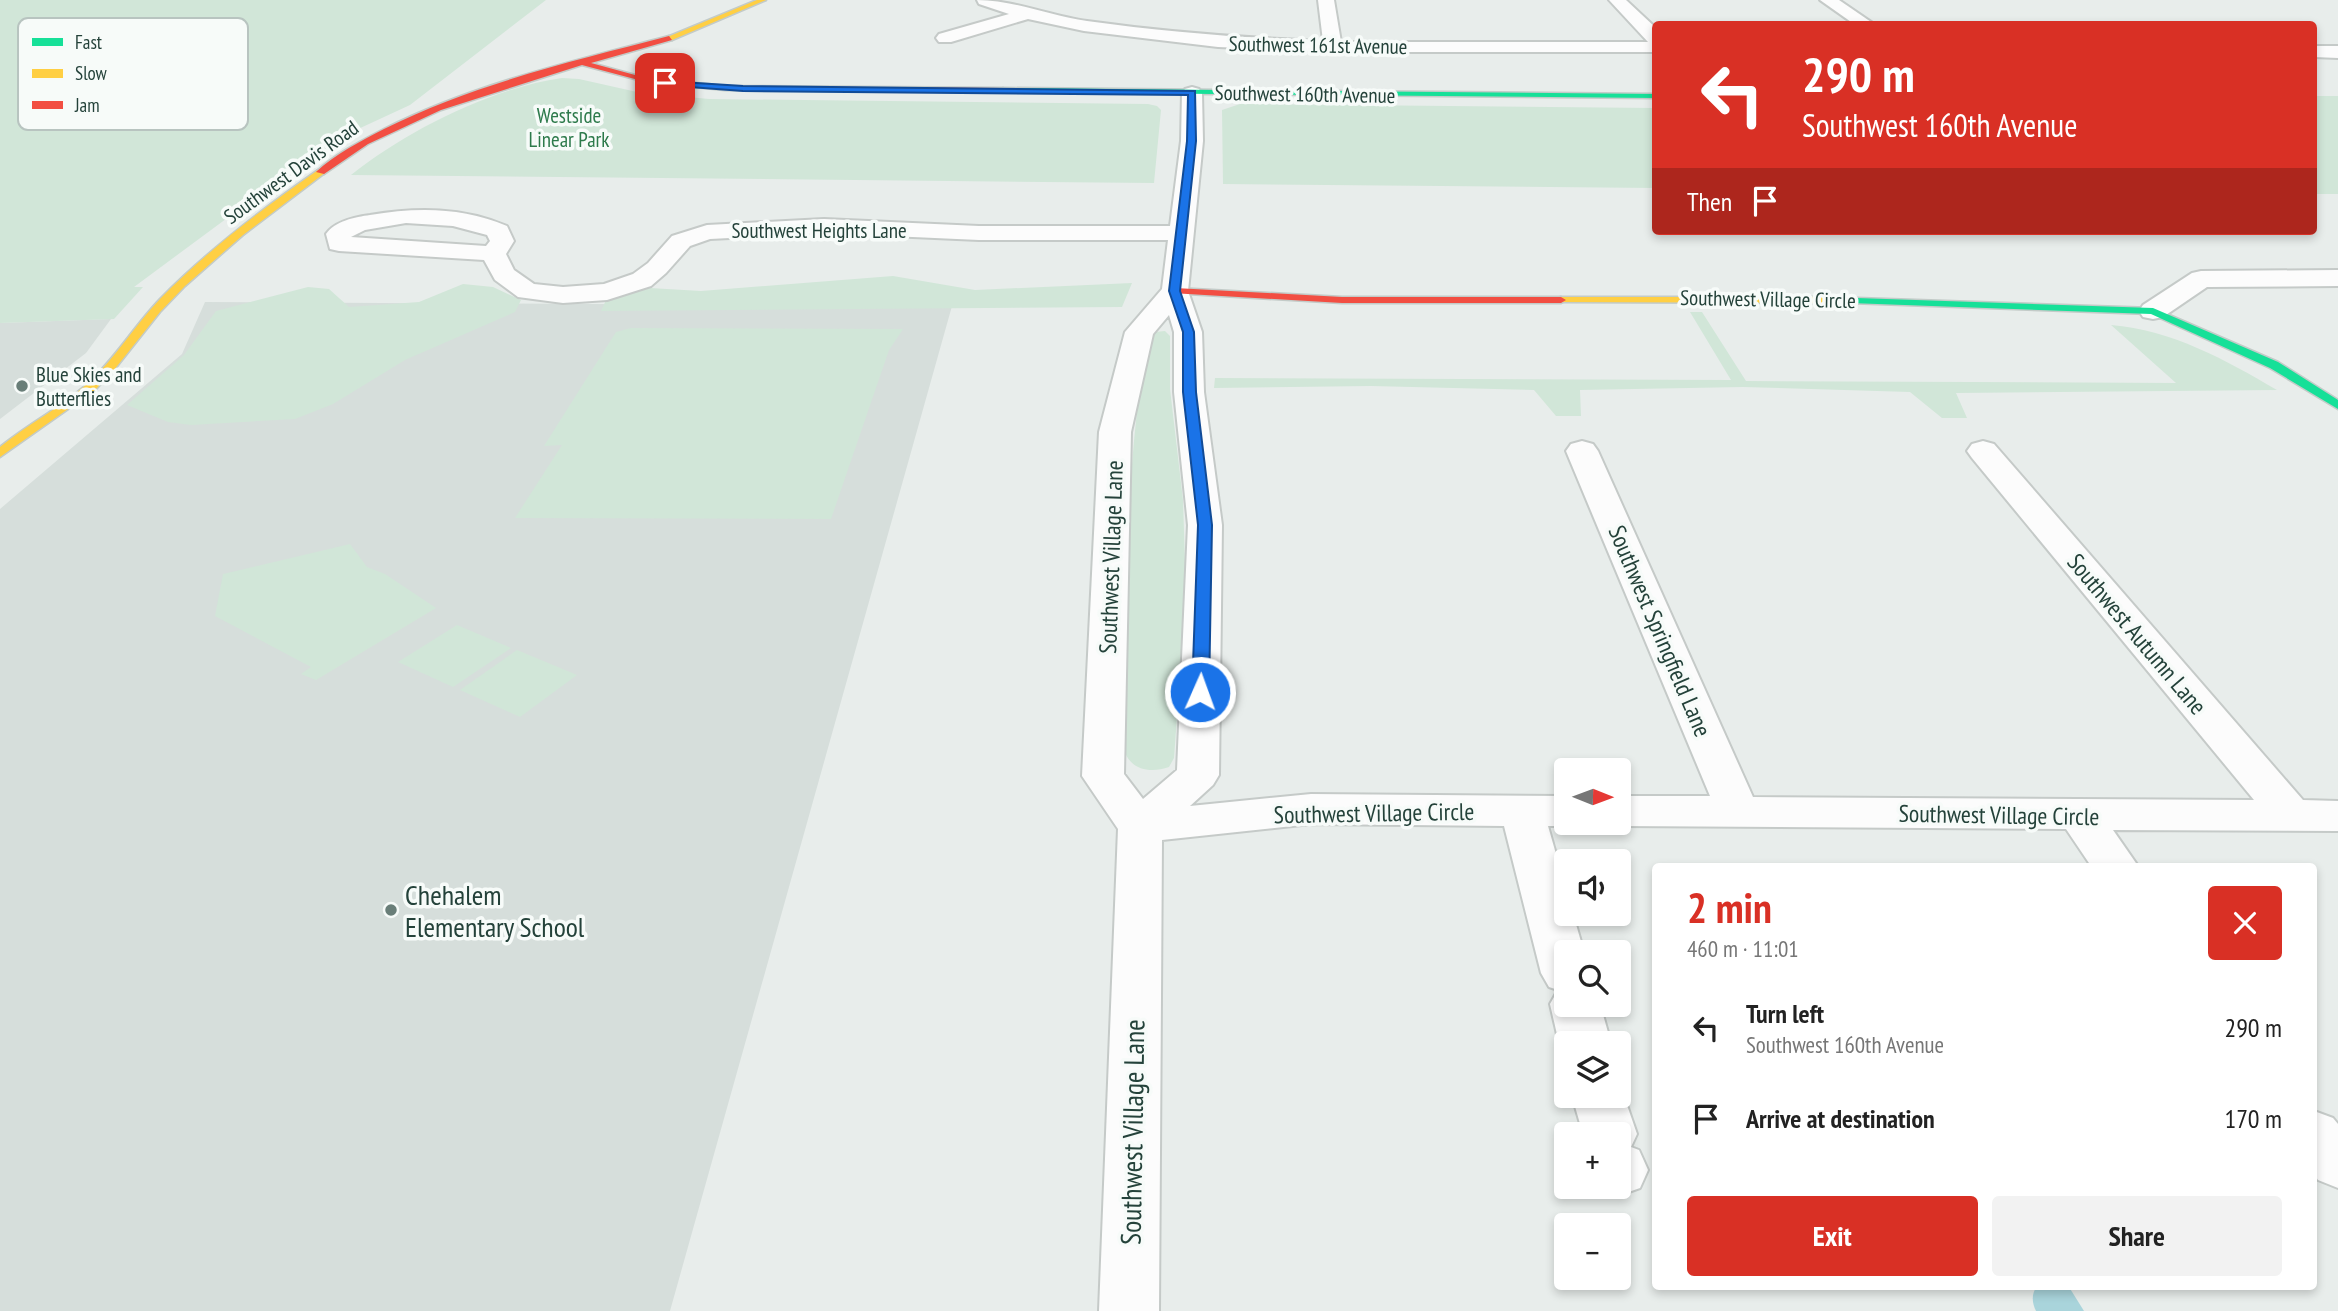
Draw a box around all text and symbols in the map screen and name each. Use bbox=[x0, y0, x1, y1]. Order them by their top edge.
legend bbox=[18, 18, 248, 130]
text: Fast bbox=[75, 30, 103, 54]
street label: Southwest 161st Avenue bbox=[1228, 30, 1408, 60]
text: 290 m bbox=[1802, 42, 1915, 106]
icon: left bbox=[1687, 49, 1778, 140]
pin bbox=[635, 53, 695, 113]
text: Slow bbox=[75, 61, 108, 85]
icon: arrive bbox=[646, 64, 684, 102]
street label: Southwest 160th Avenue bbox=[1214, 79, 1396, 109]
text: Jam bbox=[74, 93, 100, 117]
park label: Westside Linear Park bbox=[529, 102, 609, 153]
text: Southwest 160th Avenue bbox=[1802, 104, 2077, 146]
street label: Southwest Davis Road bbox=[218, 114, 364, 230]
icon: arrive bbox=[1746, 182, 1784, 220]
text: Then bbox=[1687, 185, 1732, 218]
street label: Southwest Heights Lane bbox=[731, 217, 907, 244]
street label: Southwest Village Circle bbox=[1680, 284, 1856, 314]
place label: Blue Skies and Butterflies bbox=[36, 361, 142, 412]
marker: Blue Skies and Butterflies bbox=[14, 378, 30, 394]
street label: Southwest Village Lane bbox=[1092, 460, 1130, 654]
street label: Southwest Springfield Lane bbox=[1601, 521, 1719, 741]
street label: Southwest Autumn Lane bbox=[2061, 547, 2213, 721]
position arrow bbox=[1163, 655, 1237, 729]
north arrow bbox=[1554, 758, 1631, 835]
map controls bbox=[1554, 758, 1631, 1290]
street label: Southwest Village Circle bbox=[1273, 796, 1475, 830]
street label: Southwest Village Circle bbox=[1898, 798, 2100, 832]
button: sound bbox=[1554, 849, 1631, 926]
place label: Chehalem Elementary School bbox=[405, 876, 585, 945]
text: 2 min bbox=[1687, 880, 1772, 935]
button: close bbox=[2208, 886, 2282, 960]
marker: Chehalem Elementary School bbox=[383, 902, 399, 918]
text: 460 m · 11:01 bbox=[1687, 934, 1799, 963]
button: search bbox=[1554, 940, 1631, 1017]
text: Turn left bbox=[1746, 997, 1824, 1030]
icon: left bbox=[1687, 1009, 1725, 1047]
text: 290 m bbox=[2224, 1011, 2282, 1044]
street label: Southwest Village Lane bbox=[1112, 1019, 1152, 1245]
text: Southwest 160th Avenue bbox=[1746, 1030, 1944, 1059]
button: layers bbox=[1554, 1031, 1631, 1108]
icon: arrive bbox=[1687, 1100, 1725, 1138]
text: Arrive at destination bbox=[1746, 1102, 1935, 1135]
text: 170 m bbox=[2224, 1102, 2282, 1135]
button: + bbox=[1554, 1122, 1631, 1199]
button: Exit bbox=[1687, 1196, 1978, 1276]
button: Share bbox=[1992, 1196, 2282, 1276]
button: − bbox=[1554, 1213, 1631, 1290]

